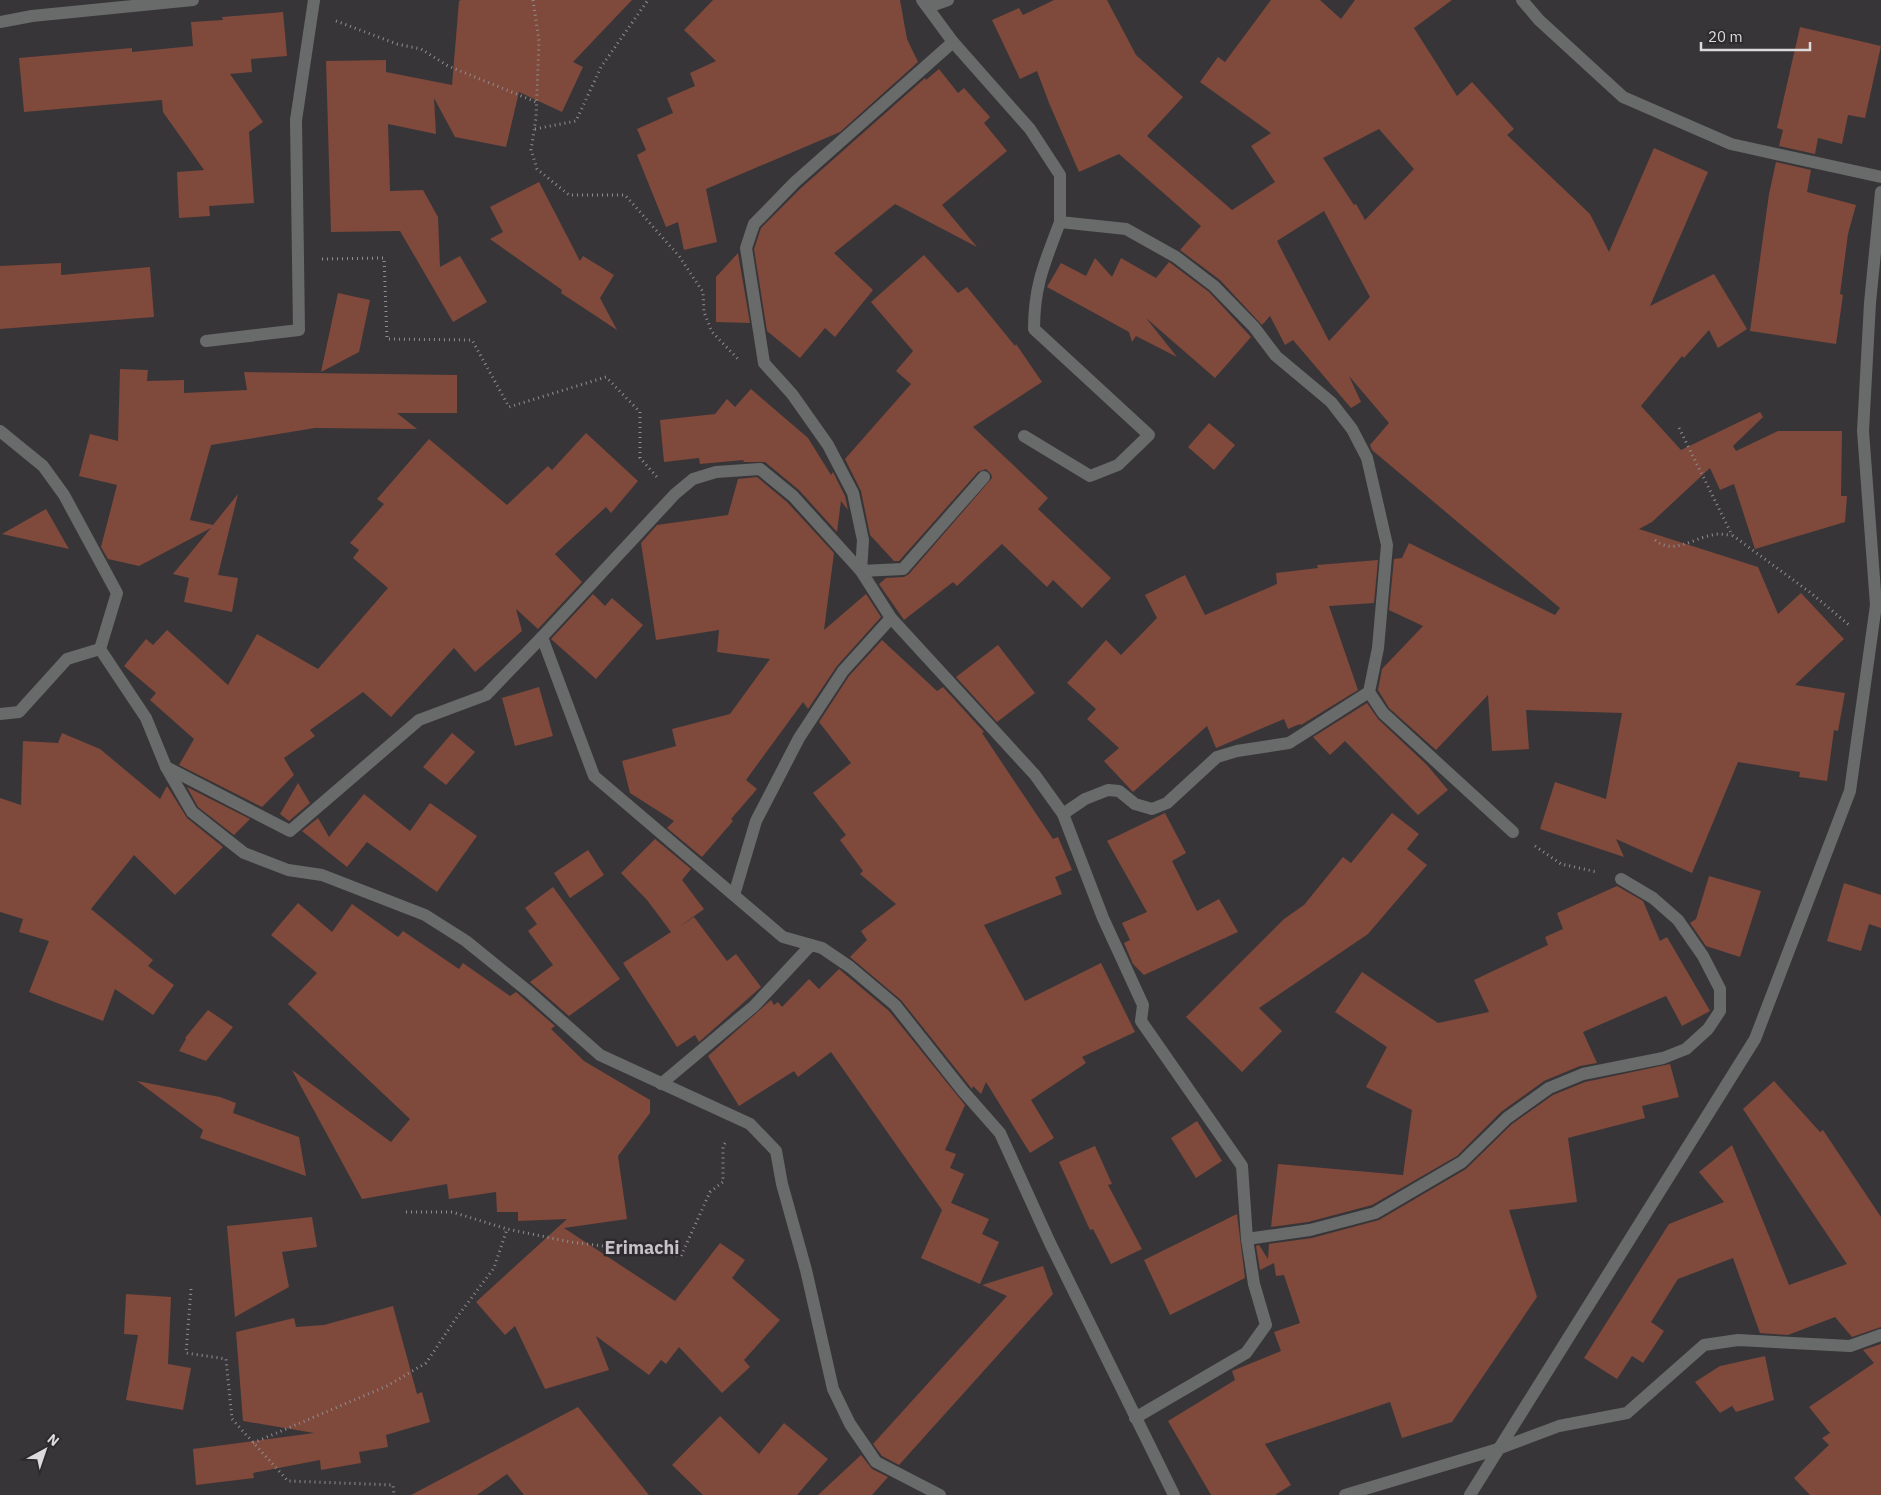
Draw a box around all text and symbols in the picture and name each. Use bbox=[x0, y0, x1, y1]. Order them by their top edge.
scale bar bbox=[1701, 20, 1810, 52]
text: 20 m bbox=[1708, 27, 1743, 46]
district label: Erimachi bbox=[605, 1236, 679, 1259]
north arrow bbox=[20, 1425, 70, 1475]
text: N bbox=[44, 1430, 63, 1450]

